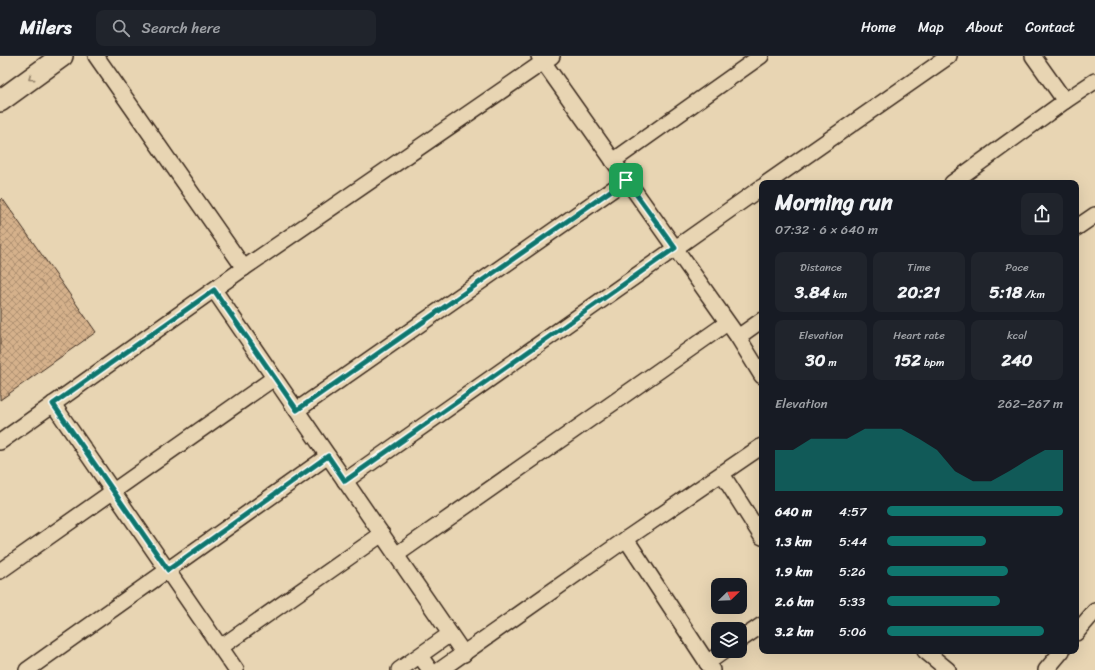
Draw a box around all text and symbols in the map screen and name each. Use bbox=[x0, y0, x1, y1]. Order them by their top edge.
search box bbox=[96, 10, 376, 46]
text: Milers bbox=[20, 11, 72, 44]
text: Search here bbox=[142, 15, 221, 41]
text: Home bbox=[861, 15, 896, 40]
text: Map bbox=[918, 15, 944, 40]
text: About bbox=[966, 15, 1003, 40]
text: Contact bbox=[1025, 15, 1075, 40]
icon: search bbox=[110, 17, 132, 39]
one-way arrow bbox=[28, 74, 35, 81]
pin bbox=[609, 163, 643, 197]
icon: arrive bbox=[615, 169, 637, 191]
text: Morning run bbox=[775, 183, 893, 222]
button: share bbox=[1021, 193, 1063, 235]
text: 07:32 · 6 × 640 m bbox=[775, 218, 878, 241]
text: Distance bbox=[800, 258, 842, 277]
text: Time bbox=[907, 258, 931, 277]
text: Pace bbox=[1005, 258, 1029, 277]
text: 3.84 bbox=[795, 277, 830, 307]
text: 20:21 bbox=[898, 277, 940, 307]
text: 5:18 bbox=[989, 277, 1022, 307]
text: km bbox=[830, 285, 847, 304]
text: /km bbox=[1022, 285, 1045, 304]
text: Elevation bbox=[799, 326, 843, 345]
text: Heart rate bbox=[893, 326, 945, 345]
text: kcal bbox=[1007, 326, 1027, 345]
text: 30 bbox=[805, 345, 825, 375]
text: 152 bbox=[894, 345, 921, 375]
text: 240 bbox=[1001, 345, 1033, 375]
text: m bbox=[825, 353, 837, 372]
text: bpm bbox=[921, 353, 944, 372]
text: Elevation bbox=[775, 392, 828, 415]
text: 262–267 m bbox=[998, 392, 1063, 415]
text: 640 m bbox=[775, 500, 812, 523]
text: 4:57 bbox=[839, 500, 866, 523]
text: 1.3 km bbox=[775, 530, 812, 553]
text: 5:44 bbox=[839, 530, 867, 553]
text: 1.9 km bbox=[775, 560, 813, 583]
text: 5:26 bbox=[839, 560, 866, 583]
north arrow bbox=[711, 578, 747, 614]
map controls bbox=[711, 578, 747, 658]
text: 2.6 km bbox=[775, 590, 814, 613]
text: 5:33 bbox=[839, 590, 865, 613]
text: 3.2 km bbox=[775, 620, 814, 643]
text: 5:06 bbox=[839, 620, 866, 643]
button: layers bbox=[711, 622, 747, 658]

